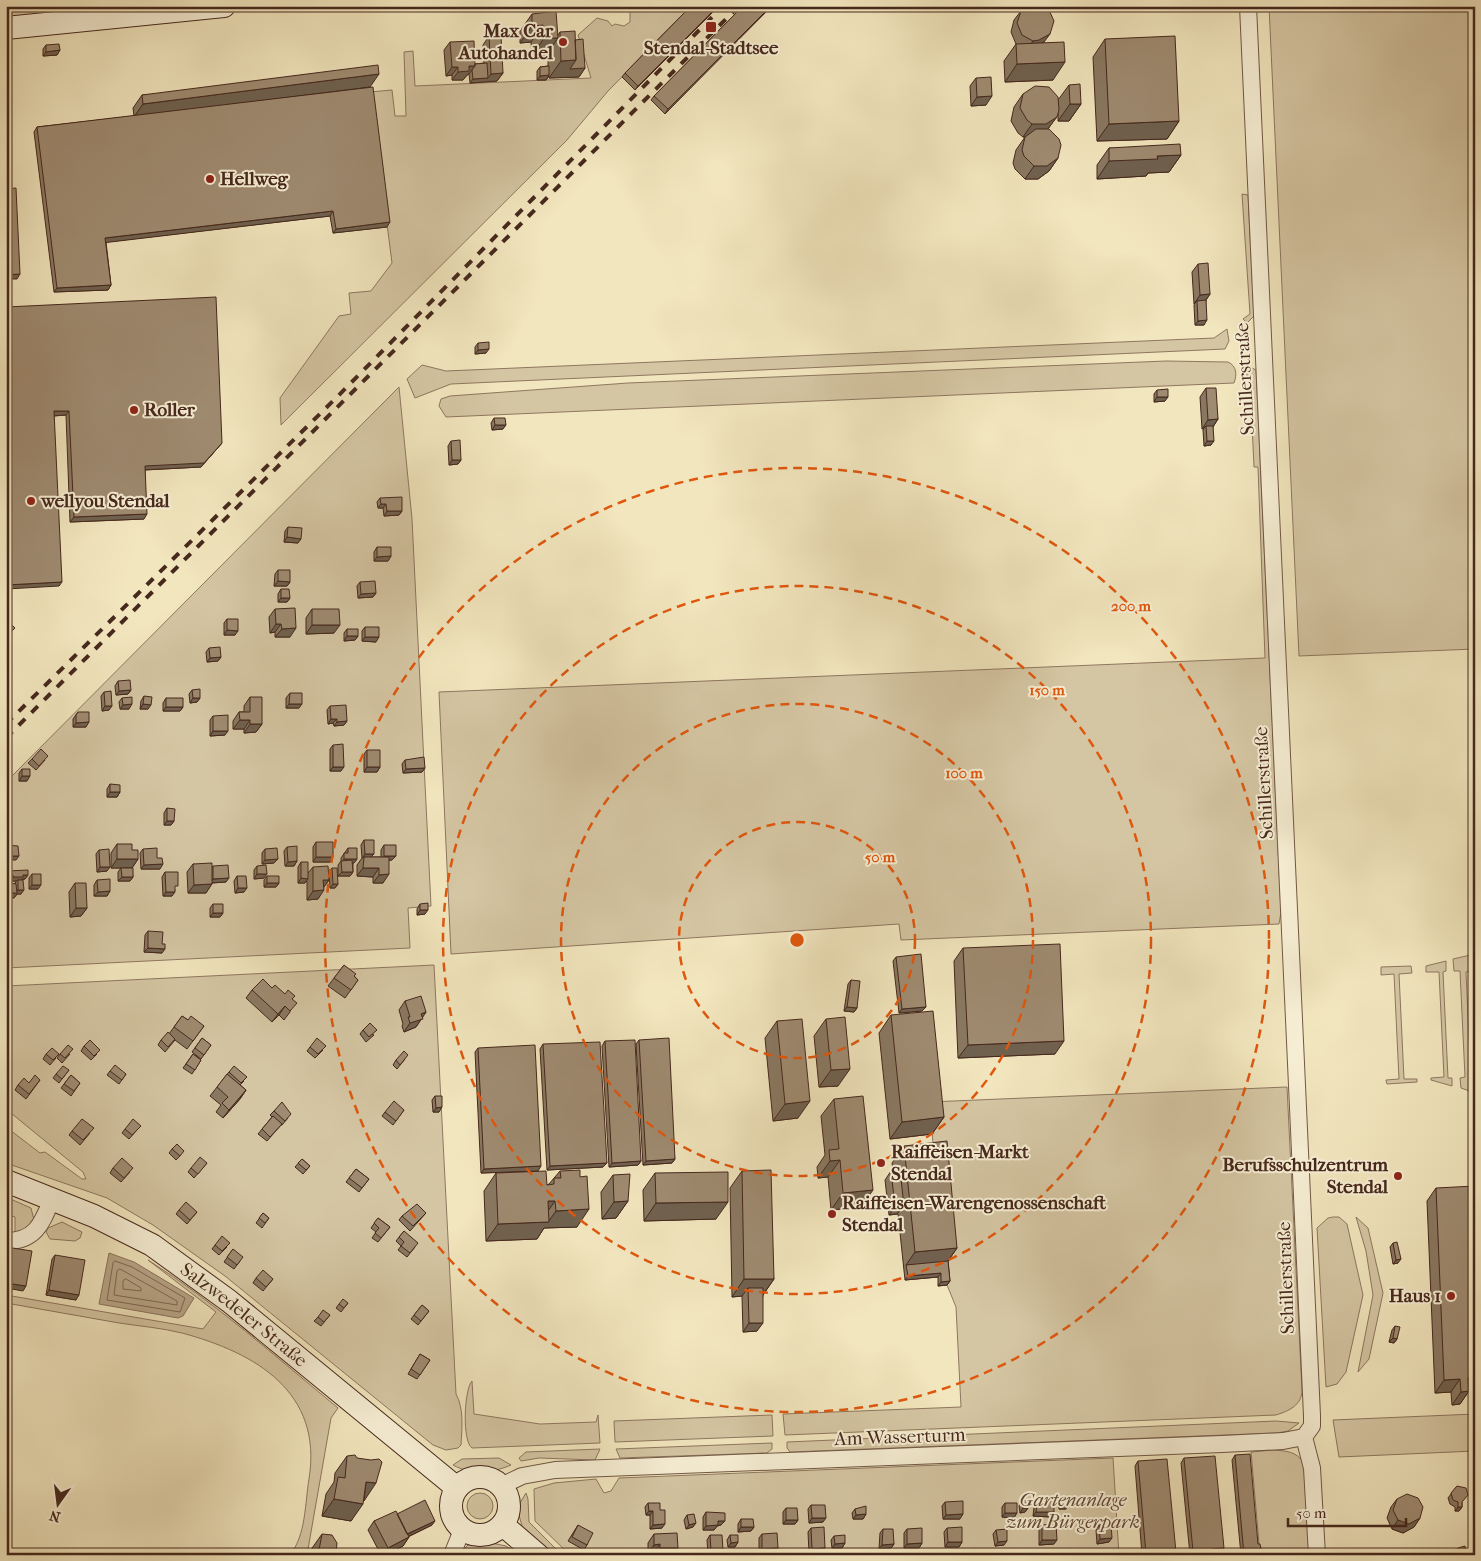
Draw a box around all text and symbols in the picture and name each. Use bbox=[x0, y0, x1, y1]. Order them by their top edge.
place label: Max Car Autohandel bbox=[458, 20, 554, 64]
marker: Stendal-Stadtsee bbox=[704, 20, 718, 34]
marker: Max Car Autohandel bbox=[557, 36, 569, 48]
place label: Stendal-Stadtsee bbox=[644, 37, 779, 59]
place label: Hellweg bbox=[220, 168, 289, 190]
marker: Hellweg bbox=[204, 173, 216, 185]
street label: Schillerstraße bbox=[1231, 322, 1259, 436]
place label: Roller bbox=[144, 399, 196, 421]
marker: Roller bbox=[128, 404, 140, 416]
place label: wellyou Stendal bbox=[40, 490, 170, 512]
marker: wellyou Stendal bbox=[25, 495, 37, 507]
text: 200 m bbox=[1111, 597, 1151, 615]
text: 150 m bbox=[1029, 681, 1065, 699]
street label: Schillerstraße bbox=[1250, 726, 1278, 840]
text: 100 m bbox=[945, 764, 983, 782]
text: 50 m bbox=[865, 848, 896, 866]
centre of rings bbox=[788, 931, 806, 949]
place label: Raiffeisen-Markt Stendal bbox=[891, 1141, 1029, 1185]
place label: Berufsschulzentrum Stendal bbox=[1222, 1154, 1389, 1198]
marker: Raiffeisen-Markt Stendal bbox=[875, 1157, 887, 1169]
marker: Berufsschulzentrum Stendal bbox=[1392, 1170, 1404, 1182]
place label: Raiffeisen-Warengenossenschaft Stendal bbox=[842, 1192, 1106, 1236]
marker: Raiffeisen-Warengenossenschaft Stendal bbox=[826, 1208, 838, 1220]
street label: Schillerstraße bbox=[1273, 1221, 1299, 1335]
street label: Salzwedeler Straße bbox=[176, 1258, 312, 1372]
place label: Haus 1 bbox=[1389, 1285, 1441, 1307]
marker: Haus 1 bbox=[1445, 1290, 1457, 1302]
street label: Am Wasserturm bbox=[833, 1424, 966, 1450]
north arrow bbox=[32, 1478, 82, 1528]
park label: Gartenanlage zum Bürgerpark bbox=[1006, 1489, 1140, 1533]
scale bar bbox=[1288, 1496, 1406, 1528]
text: 50 m bbox=[1296, 1504, 1327, 1522]
text: N bbox=[47, 1507, 62, 1526]

